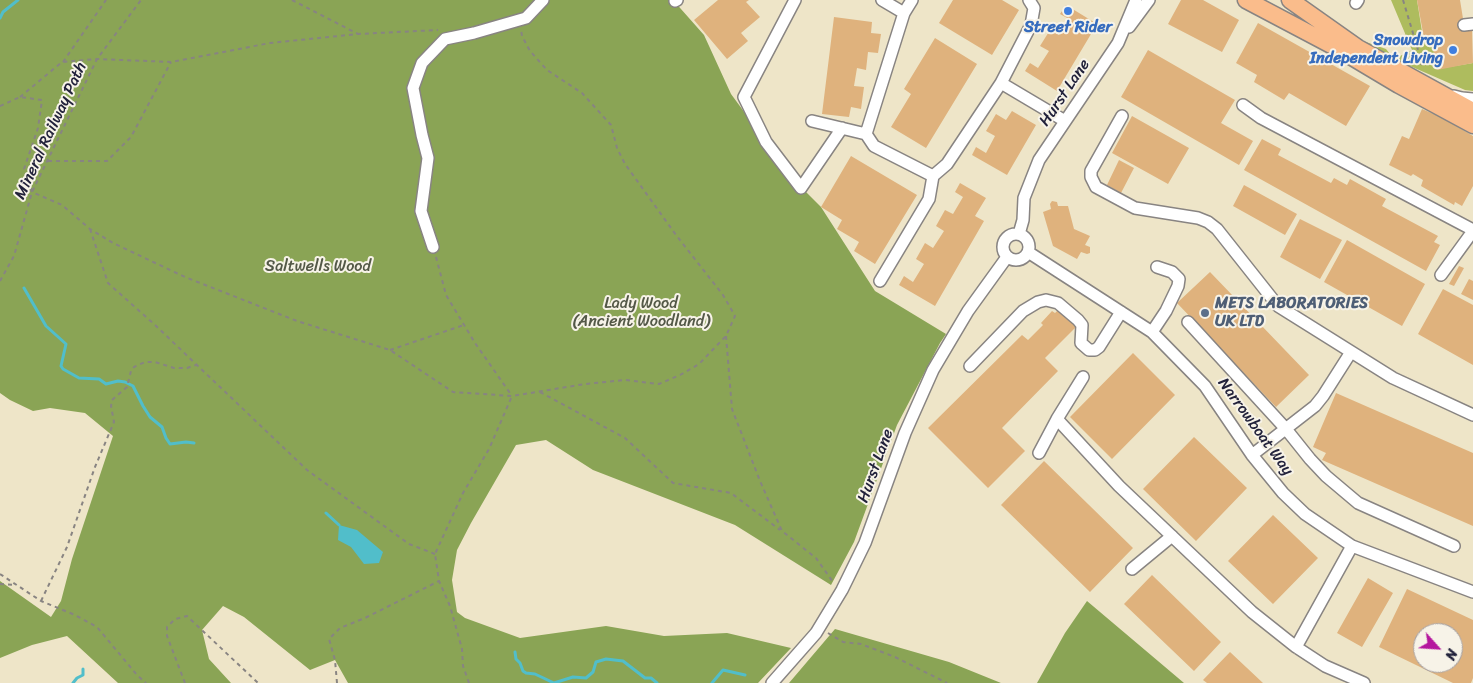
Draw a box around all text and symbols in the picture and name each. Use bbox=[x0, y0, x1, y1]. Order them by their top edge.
marker: Street Rider bbox=[1062, 5, 1074, 17]
place label: Street Rider bbox=[1024, 18, 1112, 38]
place label: Snowdrop Independent Living bbox=[1310, 31, 1443, 69]
marker: Snowdrop Independent Living bbox=[1447, 44, 1459, 56]
street label: Hurst Lane bbox=[1036, 56, 1094, 130]
street label: Mineral Railway Path bbox=[11, 59, 91, 203]
park label: Saltwells Wood bbox=[265, 257, 371, 277]
park label: Lady Wood (Ancient Woodland) bbox=[572, 294, 710, 332]
place label: METS LABORATORIES UK LTD bbox=[1215, 294, 1368, 332]
marker: METS LABORATORIES UK LTD bbox=[1199, 307, 1211, 319]
street label: Narrowboat Way bbox=[1213, 374, 1297, 480]
street label: Hurst Lane bbox=[854, 427, 898, 505]
north arrow bbox=[1413, 623, 1463, 673]
text: N bbox=[1438, 645, 1464, 664]

